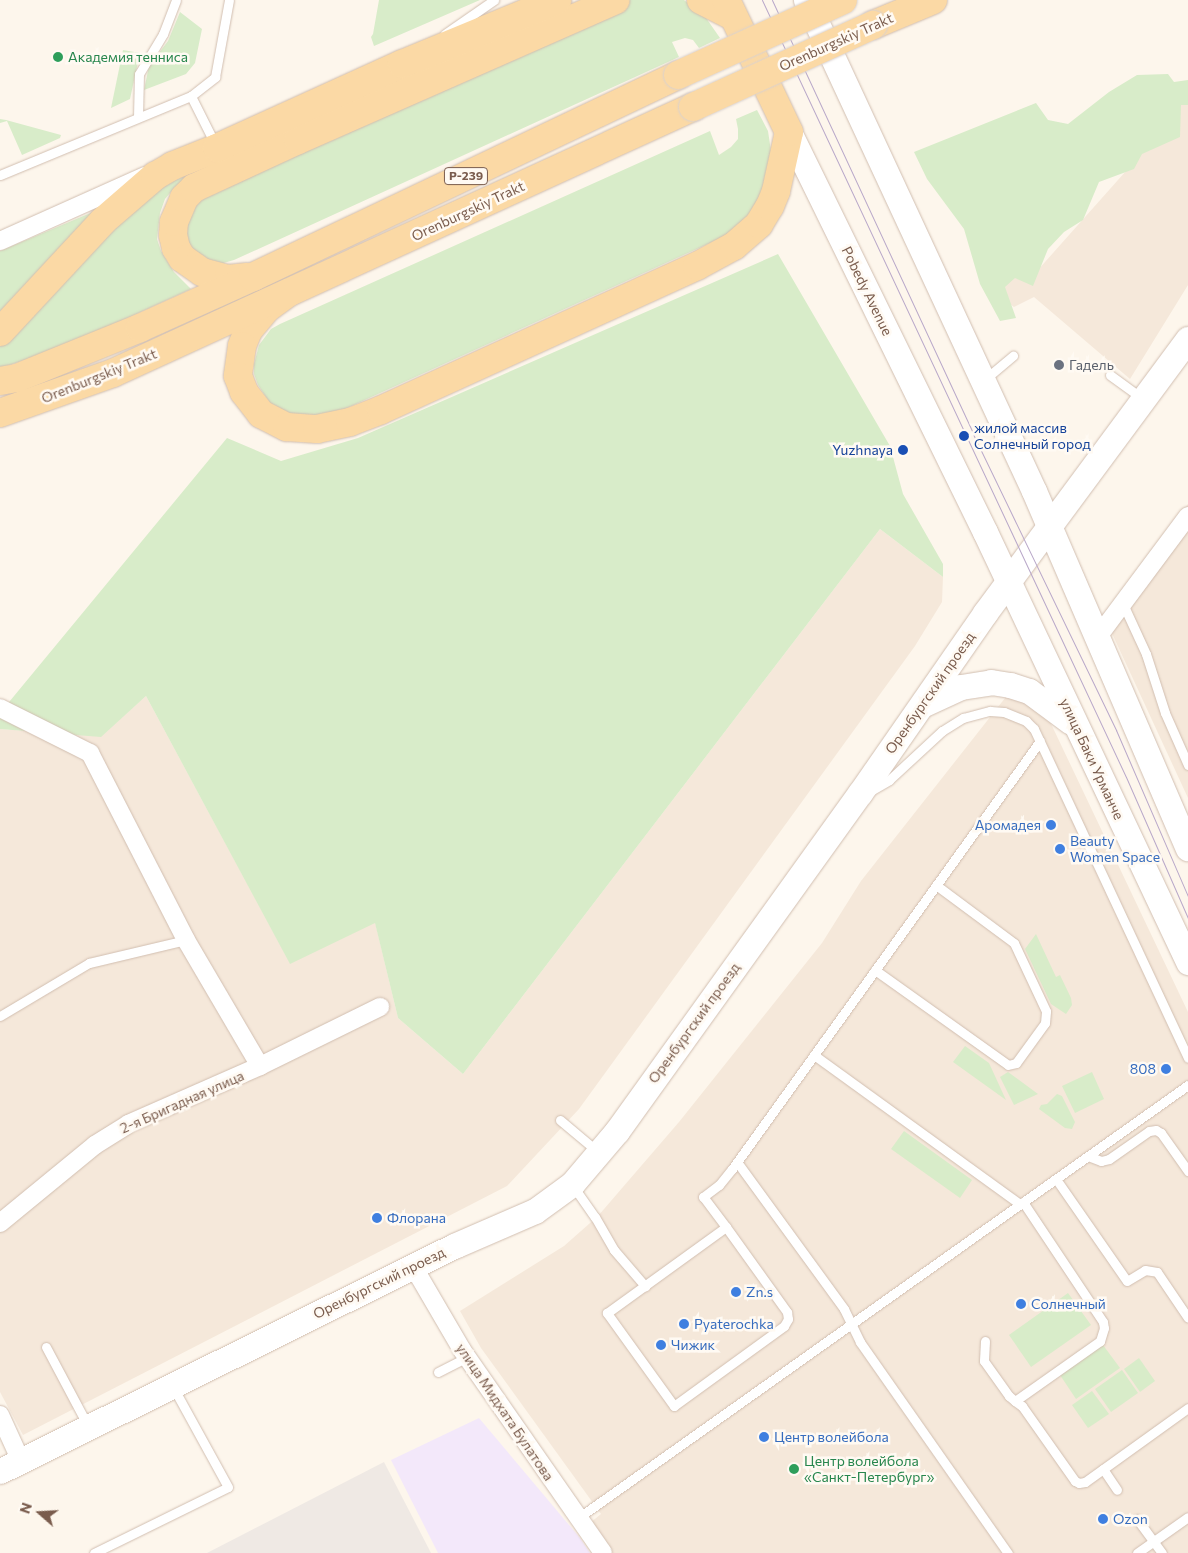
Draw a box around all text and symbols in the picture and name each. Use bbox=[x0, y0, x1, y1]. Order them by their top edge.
street label: Orenburgskiy Trakt bbox=[776, 9, 896, 75]
place label: Академия тенниса bbox=[68, 49, 188, 65]
marker: Академия тенниса bbox=[52, 51, 64, 63]
road number: Р-239 bbox=[444, 167, 488, 186]
street label: Orenburgskiy Trakt bbox=[409, 177, 527, 245]
street label: Pobedy Avenue bbox=[838, 244, 896, 338]
street label: Orenburgskiy Trakt bbox=[39, 345, 159, 407]
place label: Гадель bbox=[1069, 357, 1114, 373]
marker: Гадель bbox=[1053, 359, 1065, 371]
place label: жилой массив Солнечный город bbox=[974, 420, 1091, 452]
marker: жилой массив Солнечный город bbox=[958, 430, 970, 442]
place label: Yuzhnaya bbox=[832, 442, 893, 458]
marker: Yuzhnaya bbox=[897, 444, 909, 456]
street label: Оренбургский проезд bbox=[882, 629, 978, 757]
street label: улица Баки Урманче bbox=[1056, 696, 1128, 822]
place label: Аромадея bbox=[975, 817, 1041, 833]
marker: Аромадея bbox=[1045, 819, 1057, 831]
place label: Beauty Women Space bbox=[1070, 833, 1160, 866]
marker: Beauty Women Space bbox=[1054, 843, 1066, 855]
street label: Оренбургский проезд bbox=[645, 960, 743, 1086]
place label: 808 bbox=[1130, 1061, 1156, 1077]
marker: 808 bbox=[1160, 1063, 1172, 1075]
street label: 2-я Бригадная улица bbox=[117, 1067, 247, 1137]
place label: Флорана bbox=[387, 1210, 446, 1226]
marker: Флорана bbox=[371, 1212, 383, 1224]
street label: Оренбургский проезд bbox=[310, 1244, 448, 1322]
place label: Zn.s bbox=[746, 1284, 773, 1300]
marker: Zn.s bbox=[730, 1286, 742, 1298]
place label: Солнечный bbox=[1031, 1296, 1106, 1312]
marker: Солнечный bbox=[1015, 1298, 1027, 1310]
place label: Pyaterochka bbox=[694, 1316, 774, 1332]
marker: Pyaterochka bbox=[678, 1318, 690, 1330]
place label: Чижик bbox=[671, 1337, 715, 1353]
marker: Чижик bbox=[655, 1339, 667, 1351]
street label: улица Мидхата Булатова bbox=[453, 1340, 557, 1484]
place label: Центр волейбола bbox=[774, 1429, 889, 1445]
marker: Центр волейбола bbox=[758, 1431, 770, 1443]
place label: Центр волейбола «Санкт-Петербург» bbox=[804, 1453, 934, 1485]
marker: Центр волейбола «Санкт-Петербург» bbox=[788, 1463, 800, 1475]
north arrow bbox=[15, 1488, 65, 1538]
text: N bbox=[16, 1500, 35, 1516]
place label: Ozon bbox=[1113, 1511, 1148, 1527]
marker: Ozon bbox=[1097, 1513, 1109, 1525]

